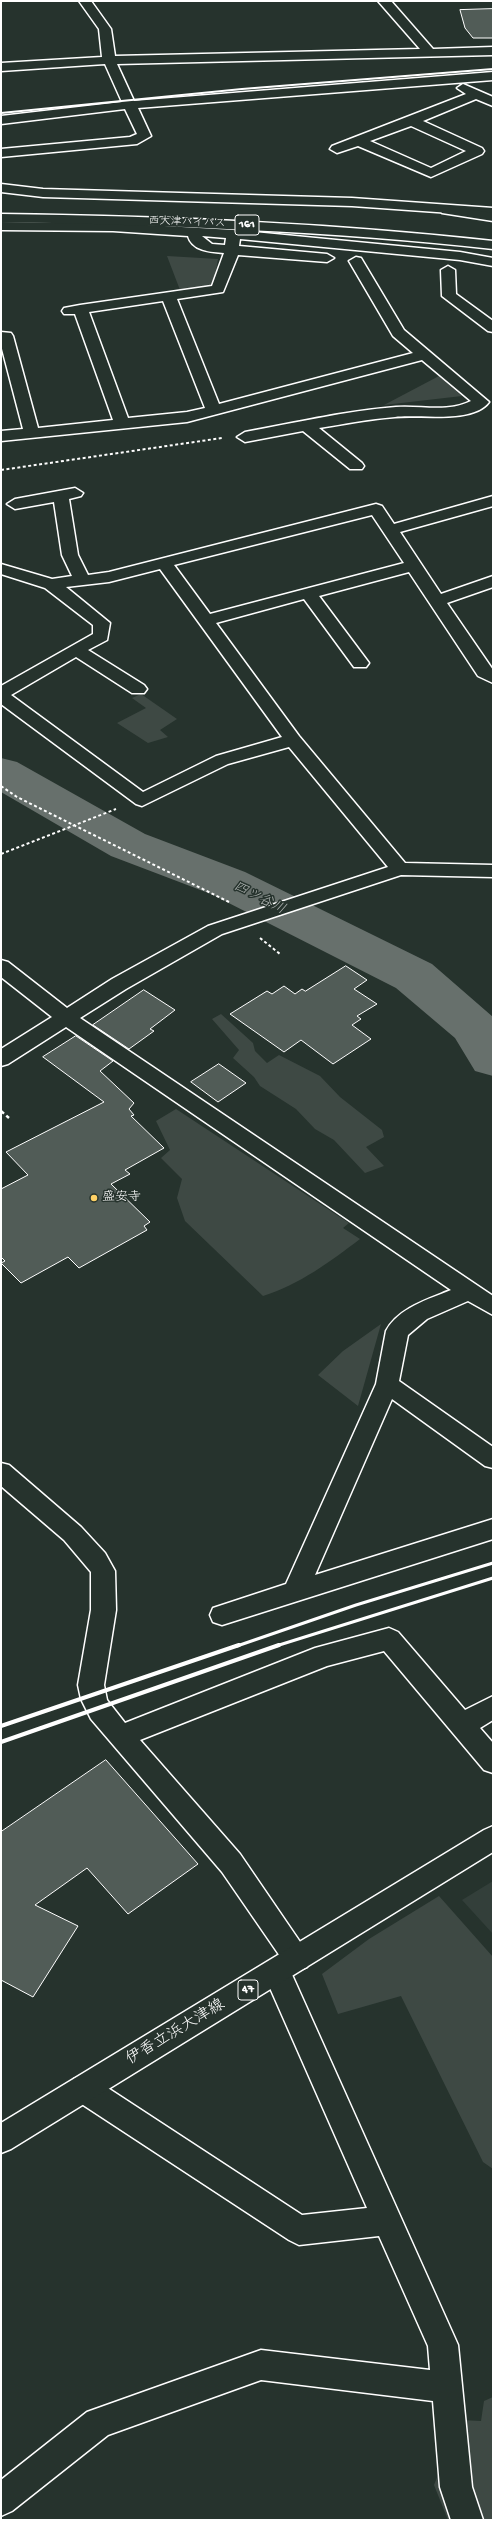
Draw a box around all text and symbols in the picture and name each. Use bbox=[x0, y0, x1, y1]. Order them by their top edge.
street label: 西大津バイパス bbox=[148, 215, 226, 231]
road number: 161 bbox=[235, 215, 259, 235]
water label: 四ツ谷川 bbox=[230, 879, 288, 919]
place label: 盛安寺 bbox=[102, 1190, 141, 1206]
marker: 盛安寺 bbox=[89, 1193, 99, 1203]
road number: 47 bbox=[238, 1980, 258, 2000]
street label: 伊香立浜大津線 bbox=[123, 1996, 229, 2070]

